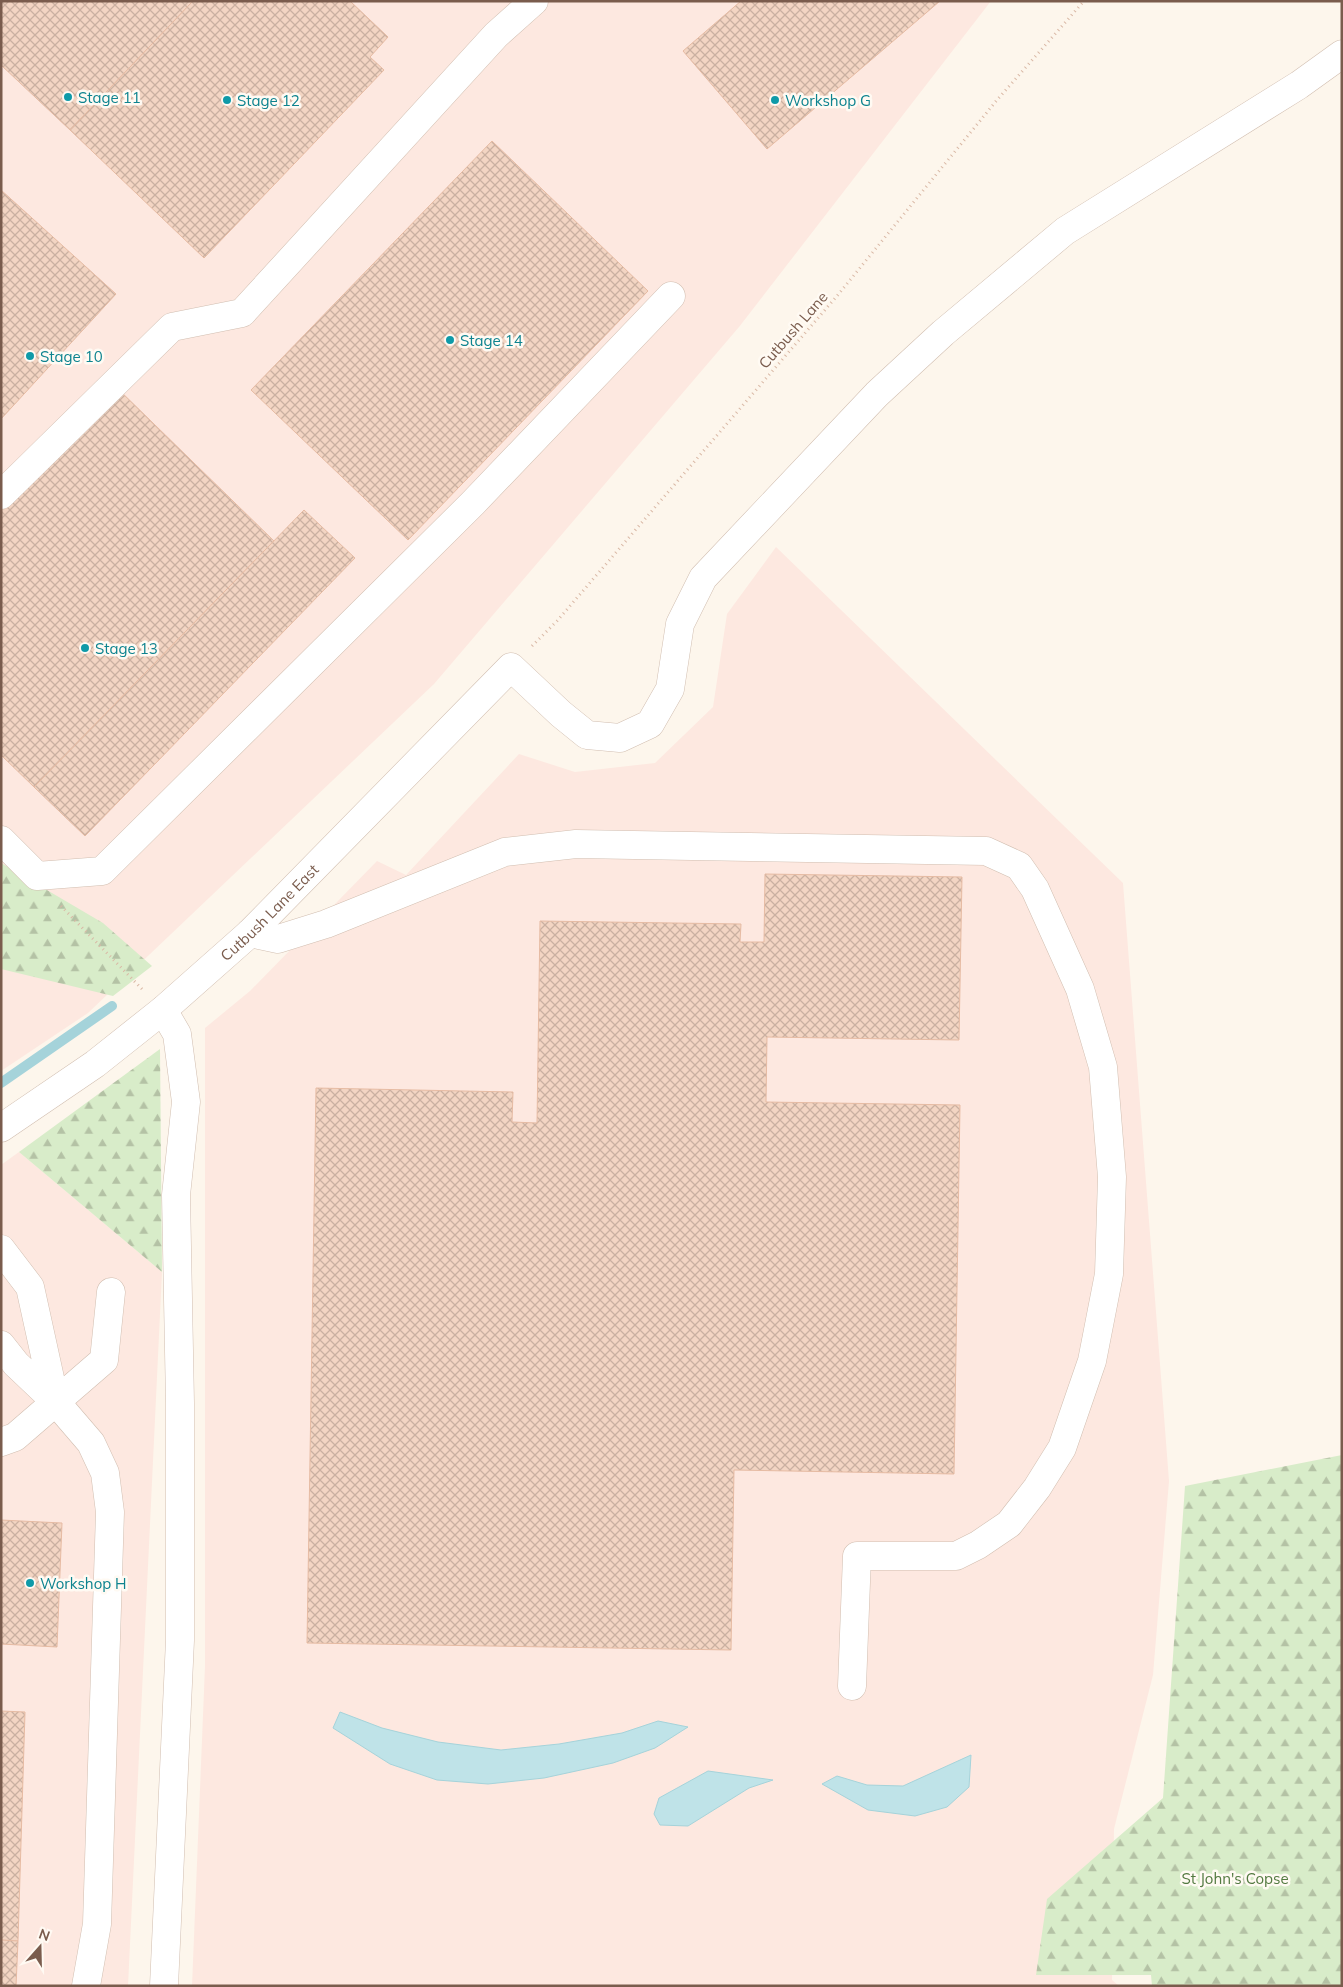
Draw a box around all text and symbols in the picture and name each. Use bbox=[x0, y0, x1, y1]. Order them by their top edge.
place label: Stage 11 bbox=[78, 88, 141, 107]
marker: Stage 11 bbox=[62, 91, 74, 103]
place label: Stage 12 bbox=[237, 91, 300, 110]
place label: Workshop G bbox=[785, 91, 871, 110]
marker: Stage 12 bbox=[221, 94, 233, 106]
marker: Workshop G bbox=[769, 94, 781, 106]
street label: Cutbush Lane bbox=[754, 288, 832, 372]
place label: Stage 14 bbox=[460, 331, 523, 350]
marker: Stage 14 bbox=[444, 334, 456, 346]
place label: Stage 10 bbox=[40, 347, 103, 366]
marker: Stage 10 bbox=[24, 350, 36, 362]
place label: Stage 13 bbox=[95, 639, 158, 658]
marker: Stage 13 bbox=[79, 642, 91, 654]
street label: Cutbush Lane East bbox=[216, 860, 322, 965]
place label: Workshop H bbox=[40, 1574, 127, 1593]
marker: Workshop H bbox=[24, 1577, 36, 1589]
park label: St John's Copse bbox=[1181, 1869, 1289, 1888]
north arrow bbox=[15, 1922, 65, 1972]
text: N bbox=[36, 1925, 52, 1945]

